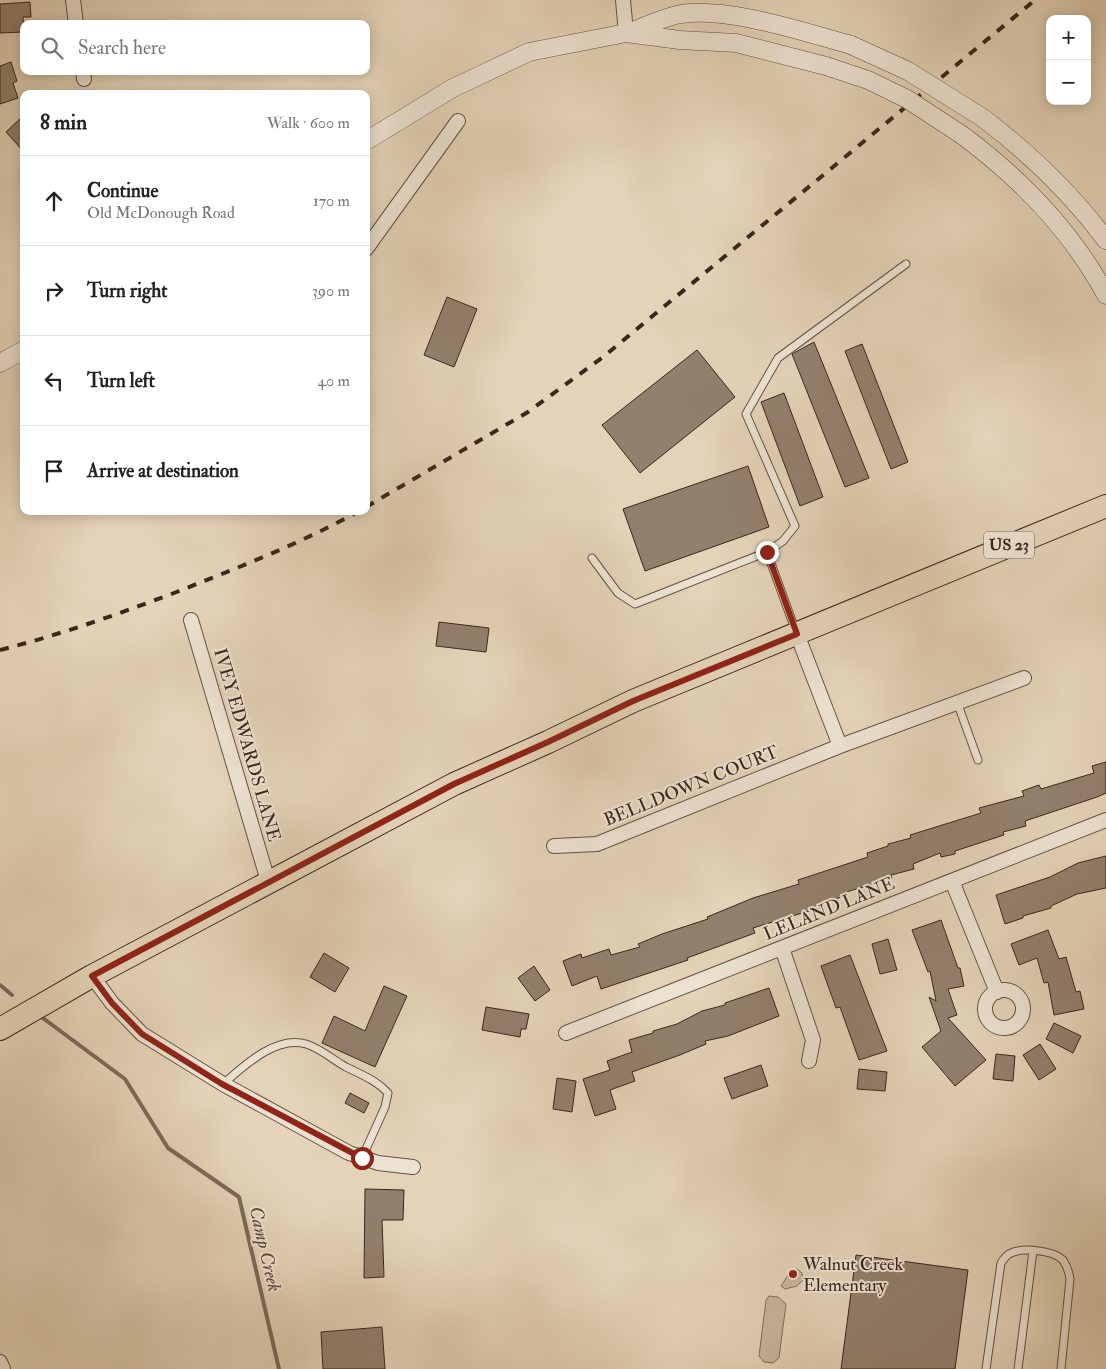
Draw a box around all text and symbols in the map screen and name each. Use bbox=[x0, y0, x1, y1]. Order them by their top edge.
map controls bbox=[1046, 15, 1091, 105]
button: + bbox=[1046, 15, 1091, 60]
search box bbox=[20, 20, 370, 75]
icon: search bbox=[38, 34, 66, 62]
text: Search here bbox=[78, 36, 166, 60]
button: − bbox=[1046, 60, 1091, 105]
text: 8 min bbox=[40, 109, 87, 136]
text: Walk · 600 m bbox=[267, 113, 350, 133]
text: Continue bbox=[87, 179, 158, 203]
icon: ahead bbox=[40, 187, 68, 215]
text: 170 m bbox=[313, 191, 350, 211]
text: Old McDonough Road bbox=[87, 203, 235, 223]
icon: right bbox=[40, 277, 68, 305]
text: Turn right bbox=[87, 279, 167, 303]
text: 390 m bbox=[312, 281, 350, 301]
icon: left bbox=[40, 367, 68, 395]
text: Turn left bbox=[87, 369, 155, 393]
text: 40 m bbox=[317, 371, 350, 391]
icon: arrive bbox=[40, 457, 68, 485]
text: Arrive at destination bbox=[87, 459, 239, 483]
road number: US 23 bbox=[984, 532, 1034, 558]
route end bbox=[756, 541, 779, 564]
street label: IVEY EDWARDS LANE bbox=[208, 646, 286, 844]
street label: BELLDOWN COURT bbox=[600, 740, 782, 832]
street label: LELAND LANE bbox=[760, 872, 898, 946]
route start bbox=[351, 1147, 374, 1170]
water label: Camp Creek bbox=[244, 1204, 286, 1294]
place label: Walnut Creek Elementary bbox=[802, 1253, 903, 1297]
marker: Walnut Creek Elementary bbox=[787, 1268, 799, 1280]

